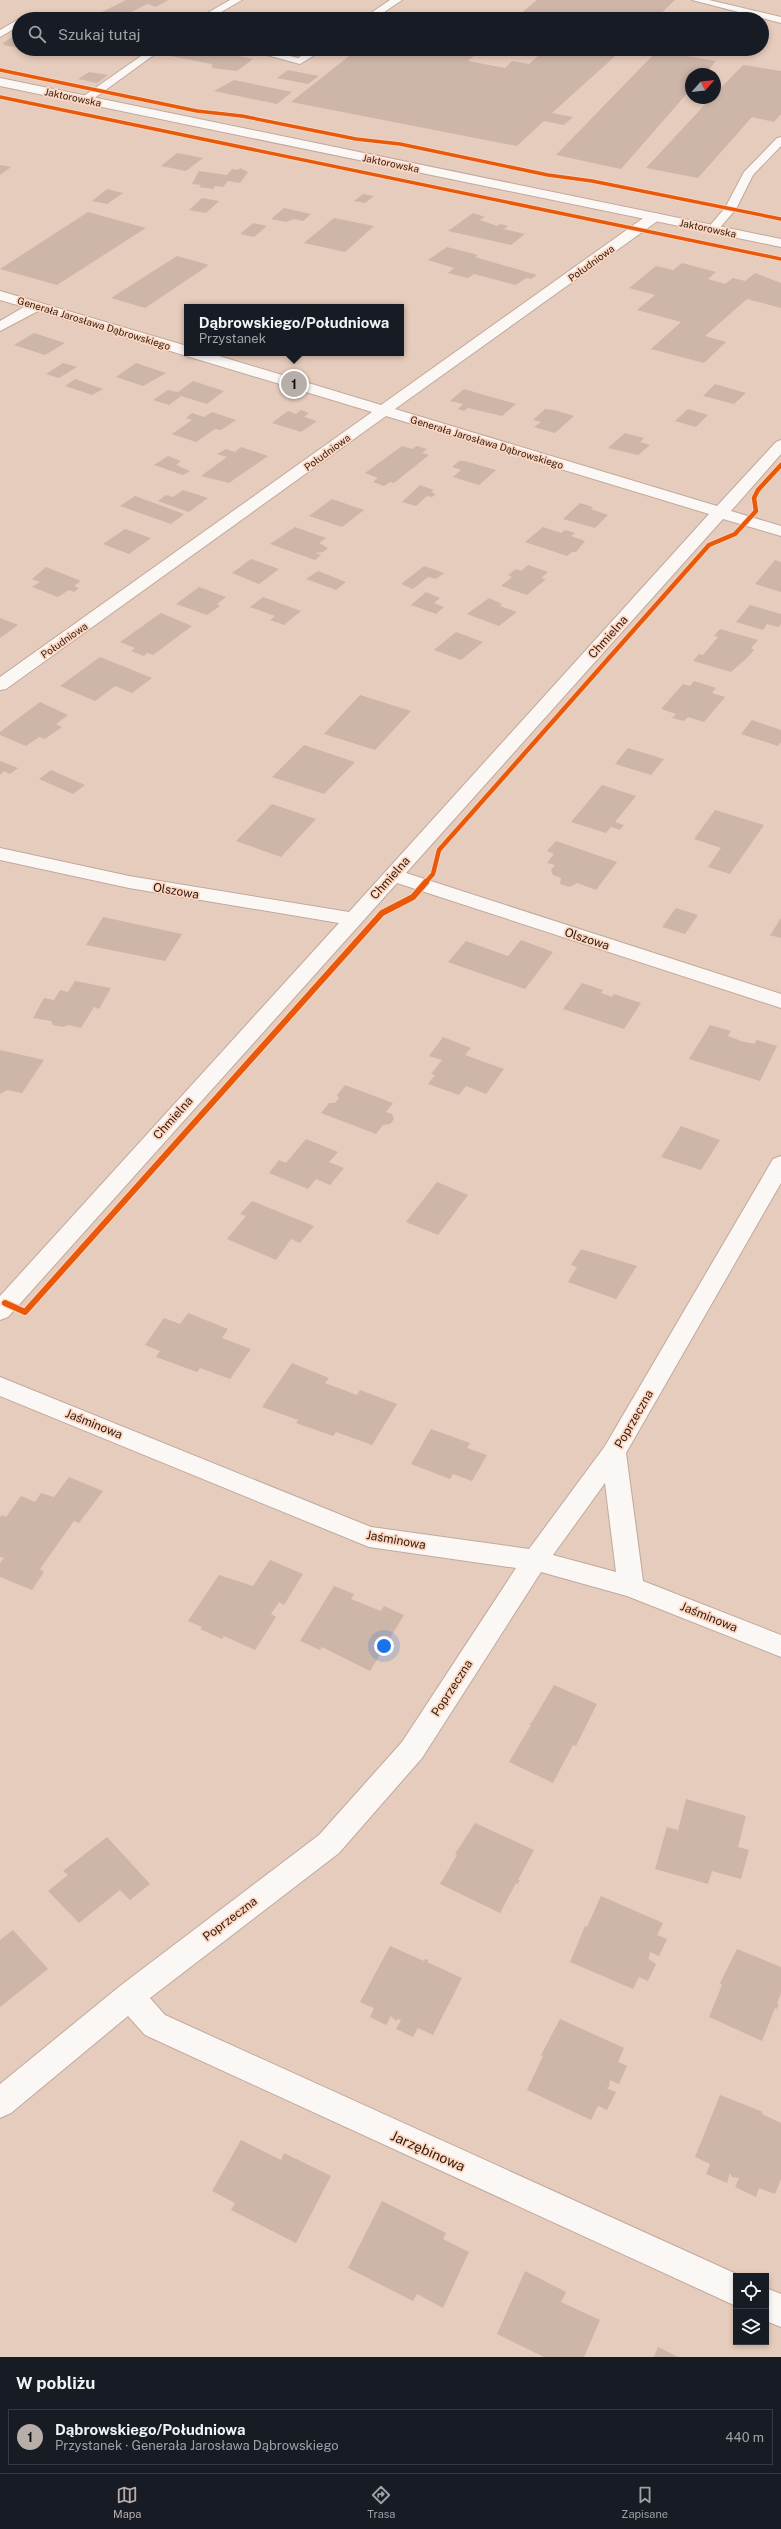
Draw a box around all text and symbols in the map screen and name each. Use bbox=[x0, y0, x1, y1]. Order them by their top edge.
search box bbox=[12, 12, 769, 56]
icon: search bbox=[26, 23, 48, 45]
text: Szukaj tutaj bbox=[58, 26, 141, 43]
north arrow bbox=[685, 68, 721, 104]
street label: Jaktorowska bbox=[44, 85, 102, 109]
street label: Jaktorowska bbox=[362, 151, 420, 175]
street label: Jaktorowska bbox=[679, 216, 737, 240]
street label: Południowa bbox=[566, 242, 616, 284]
street label: Generała Jarosława Dąbrowskiego bbox=[16, 294, 172, 352]
popup bbox=[184, 304, 404, 356]
text: Dąbrowskiego/Południowa bbox=[199, 314, 389, 331]
text: Przystanek bbox=[199, 331, 266, 346]
pin: 1 bbox=[281, 369, 307, 399]
street label: Generała Jarosława Dąbrowskiego bbox=[409, 413, 565, 471]
street label: Południowa bbox=[302, 431, 352, 473]
street label: Chmielna bbox=[585, 613, 631, 661]
street label: Południowa bbox=[38, 620, 90, 660]
street label: Chmielna bbox=[367, 854, 413, 902]
street label: Olszowa bbox=[152, 880, 200, 902]
street label: Olszowa bbox=[563, 925, 611, 953]
street label: Chmielna bbox=[150, 1094, 196, 1142]
street label: Poprzeczna bbox=[612, 1388, 656, 1450]
street label: Jaśminowa bbox=[63, 1406, 125, 1442]
street label: Jaśminowa bbox=[365, 1528, 427, 1552]
street label: Jaśminowa bbox=[678, 1599, 740, 1635]
your location bbox=[374, 1636, 394, 1656]
street label: Poprzeczna bbox=[429, 1657, 475, 1719]
street label: Poprzeczna bbox=[200, 1894, 260, 1944]
street label: Jarzębinowa bbox=[388, 2127, 468, 2175]
map controls bbox=[733, 2273, 769, 2345]
button: locate bbox=[733, 2273, 769, 2309]
button: layers bbox=[733, 2309, 769, 2345]
text: W pobliżu bbox=[16, 2373, 95, 2393]
text: Dąbrowskiego/Południowa bbox=[55, 2421, 245, 2438]
text: 1 bbox=[27, 2430, 33, 2445]
text: 440 m bbox=[725, 2430, 764, 2445]
text: Przystanek · Generała Jarosława Dąbrowskiego bbox=[55, 2438, 339, 2453]
tab: Mapa bbox=[113, 2484, 141, 2520]
tab: Trasa bbox=[367, 2484, 395, 2520]
tab: Zapisane bbox=[621, 2484, 668, 2520]

